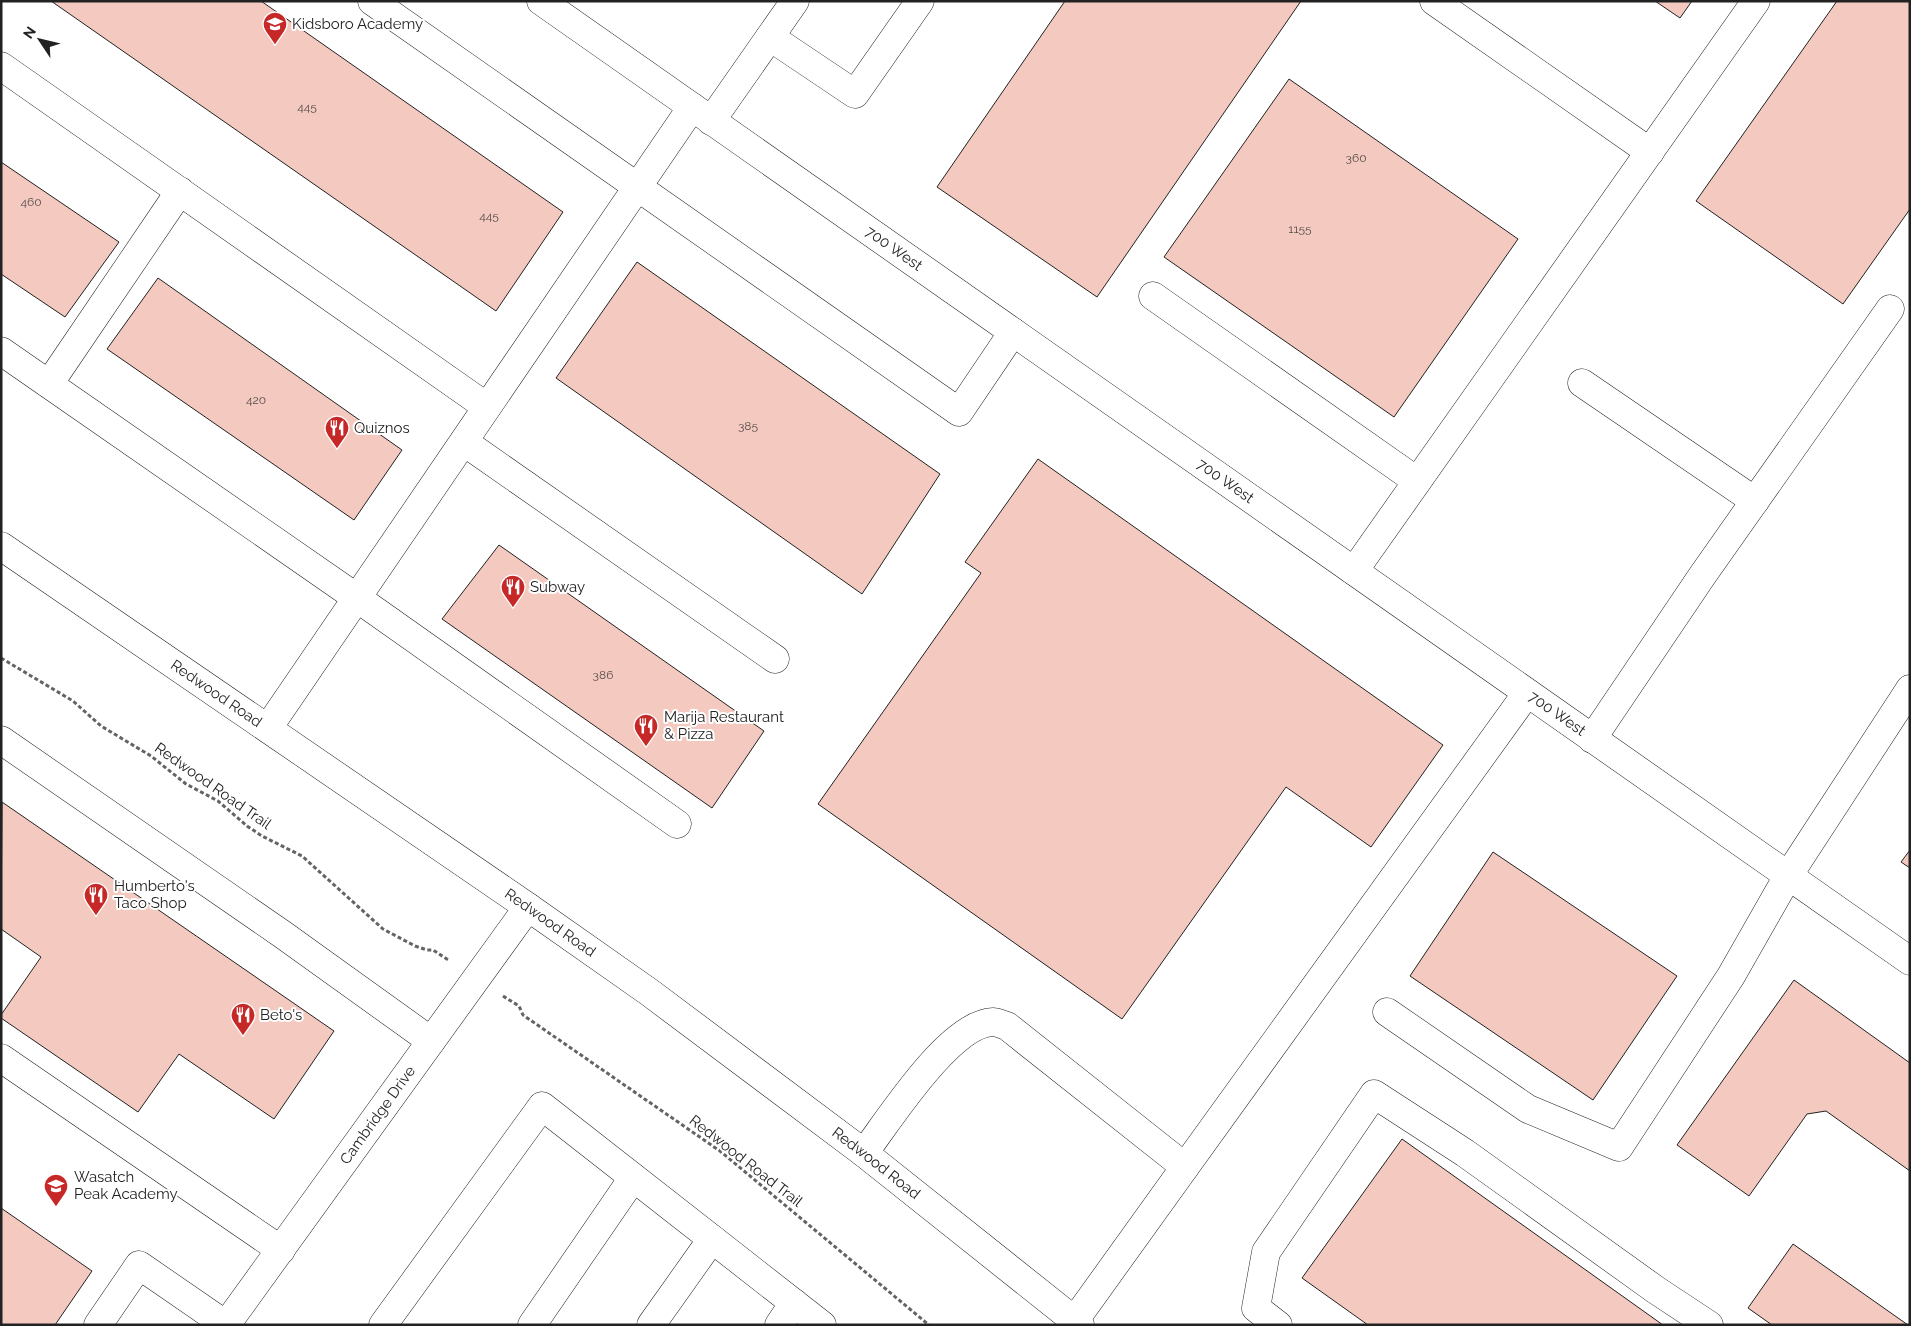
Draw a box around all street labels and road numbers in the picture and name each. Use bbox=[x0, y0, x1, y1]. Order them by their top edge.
street label: 700 West bbox=[862, 222, 926, 275]
street label: 700 West bbox=[1194, 455, 1257, 507]
street label: Redwood Road bbox=[167, 656, 265, 731]
street label: 700 West bbox=[1525, 687, 1589, 740]
street label: Redwood Road Trail bbox=[151, 739, 276, 834]
street label: Redwood Road bbox=[501, 885, 599, 961]
street label: Cambridge Drive bbox=[336, 1062, 419, 1168]
street label: Redwood Road Trail bbox=[686, 1111, 807, 1211]
street label: Redwood Road bbox=[828, 1123, 924, 1203]

